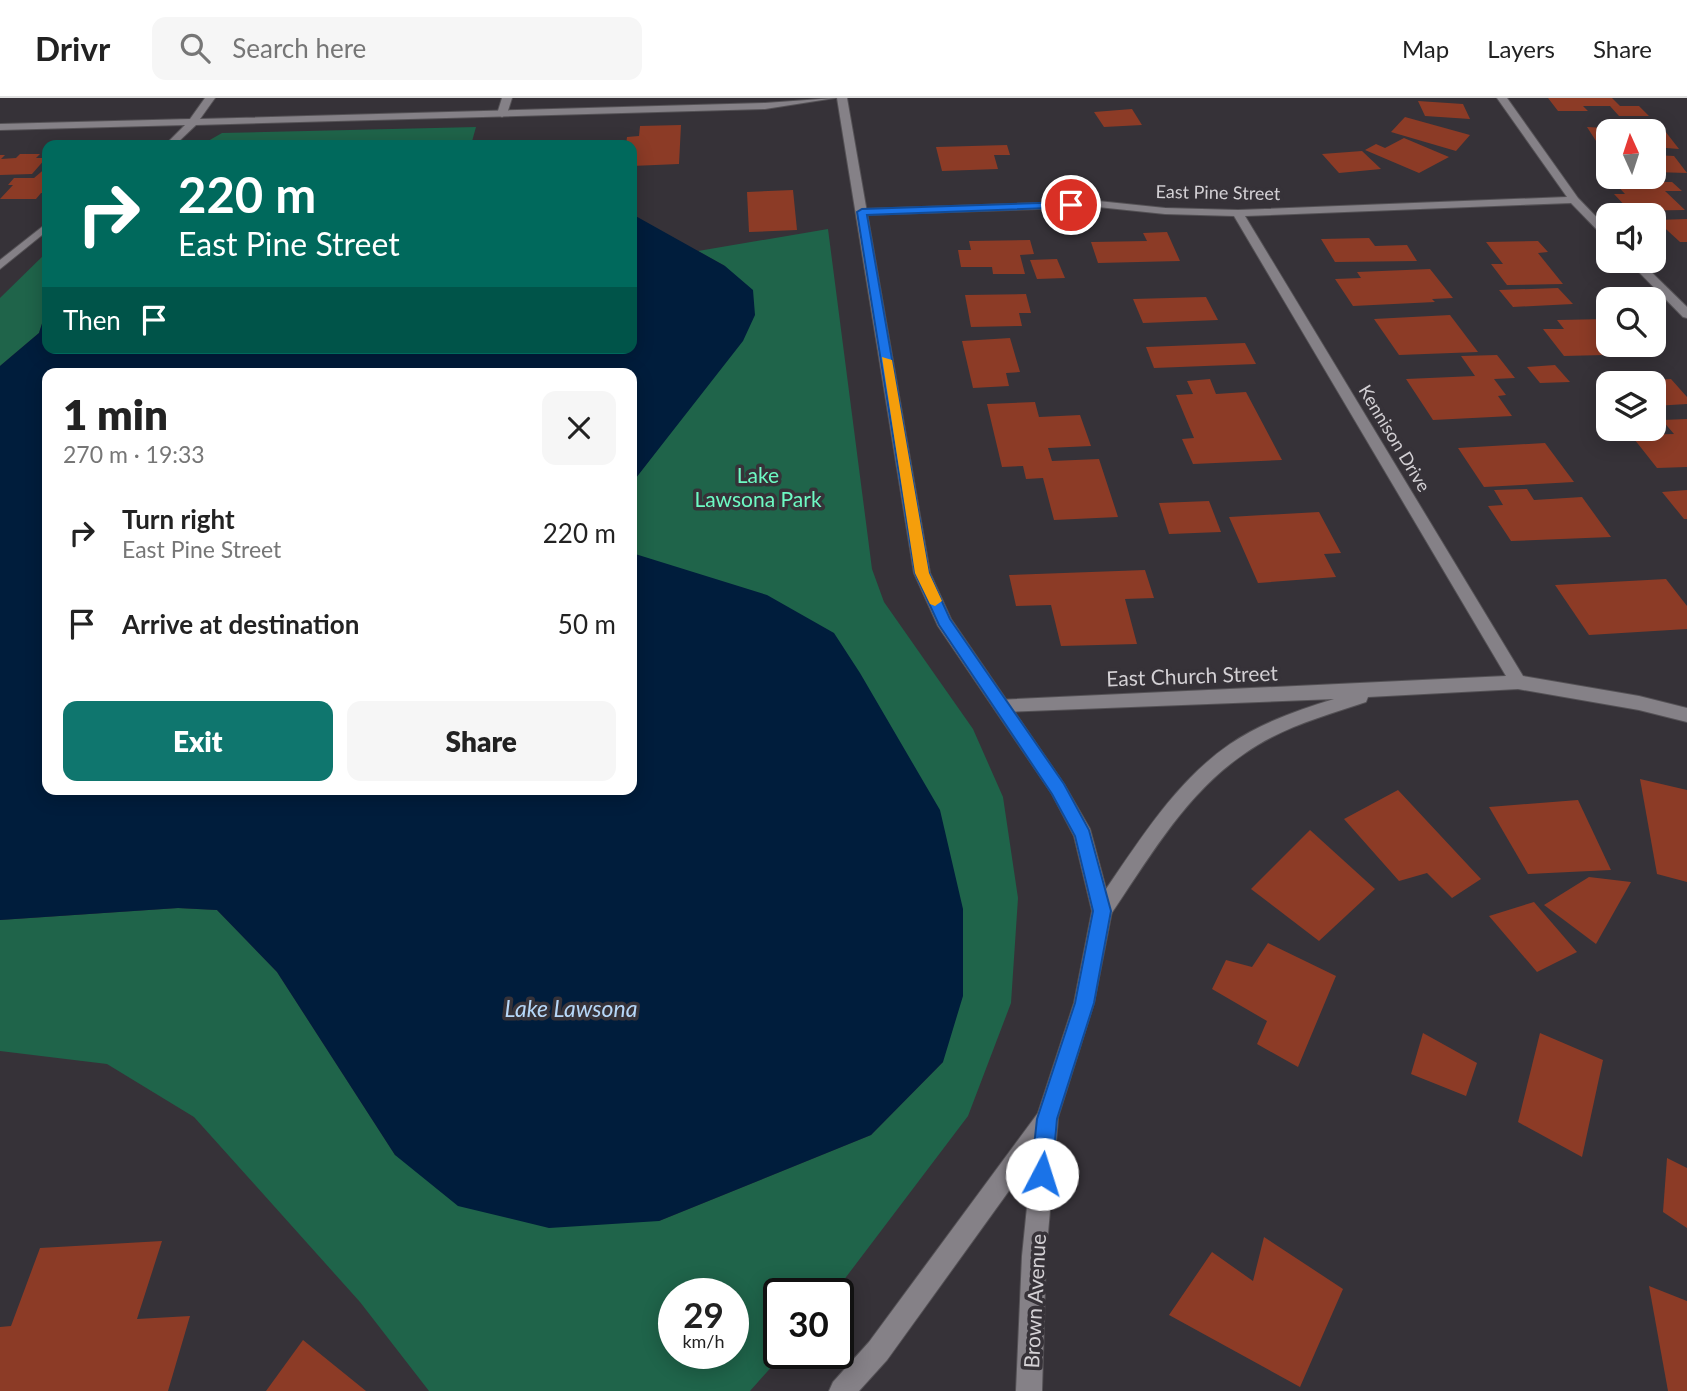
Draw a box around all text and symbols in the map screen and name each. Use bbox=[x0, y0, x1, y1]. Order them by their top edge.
search box bbox=[152, 17, 642, 80]
text: Drivr bbox=[35, 28, 110, 68]
icon: search bbox=[176, 29, 214, 67]
text: Search here bbox=[232, 32, 366, 64]
text: Map bbox=[1402, 34, 1449, 63]
text: Layers bbox=[1487, 34, 1555, 63]
text: Share bbox=[1593, 34, 1652, 63]
north arrow bbox=[1596, 119, 1666, 189]
map controls bbox=[1596, 119, 1666, 441]
text: 220 m bbox=[178, 165, 316, 223]
icon: right bbox=[63, 168, 154, 259]
pin bbox=[1041, 175, 1101, 235]
street label: East Pine Street bbox=[1155, 180, 1281, 204]
icon: arrive bbox=[1052, 186, 1090, 224]
button: sound bbox=[1596, 203, 1666, 273]
text: East Pine Street bbox=[178, 224, 400, 263]
button: search bbox=[1596, 287, 1666, 357]
icon: arrive bbox=[135, 301, 173, 339]
text: Then bbox=[63, 304, 121, 336]
button: layers bbox=[1596, 371, 1666, 441]
street label: Kennison Drive bbox=[1354, 381, 1436, 495]
text: 1 min bbox=[63, 389, 168, 439]
button: close bbox=[542, 391, 616, 465]
text: 270 m · 19:33 bbox=[63, 440, 205, 468]
park label: Lake Lawsona Park bbox=[694, 462, 822, 511]
text: Turn right bbox=[122, 503, 235, 535]
icon: right bbox=[63, 514, 101, 552]
text: 220 m bbox=[543, 517, 616, 549]
text: East Pine Street bbox=[122, 535, 281, 563]
icon: arrive bbox=[63, 605, 101, 643]
text: Arrive at destination bbox=[122, 608, 359, 640]
text: 50 m bbox=[558, 608, 616, 640]
street label: East Church Street bbox=[1106, 659, 1279, 690]
button: Exit bbox=[63, 701, 333, 781]
button: Share bbox=[347, 701, 616, 781]
water label: Lake Lawsona bbox=[505, 994, 637, 1022]
position arrow bbox=[1005, 1137, 1079, 1211]
street label: Brown Avenue bbox=[1018, 1233, 1050, 1369]
speed limit sign: 30 bbox=[763, 1278, 854, 1369]
text: 29 bbox=[683, 1293, 724, 1335]
text: km/h bbox=[682, 1330, 725, 1352]

